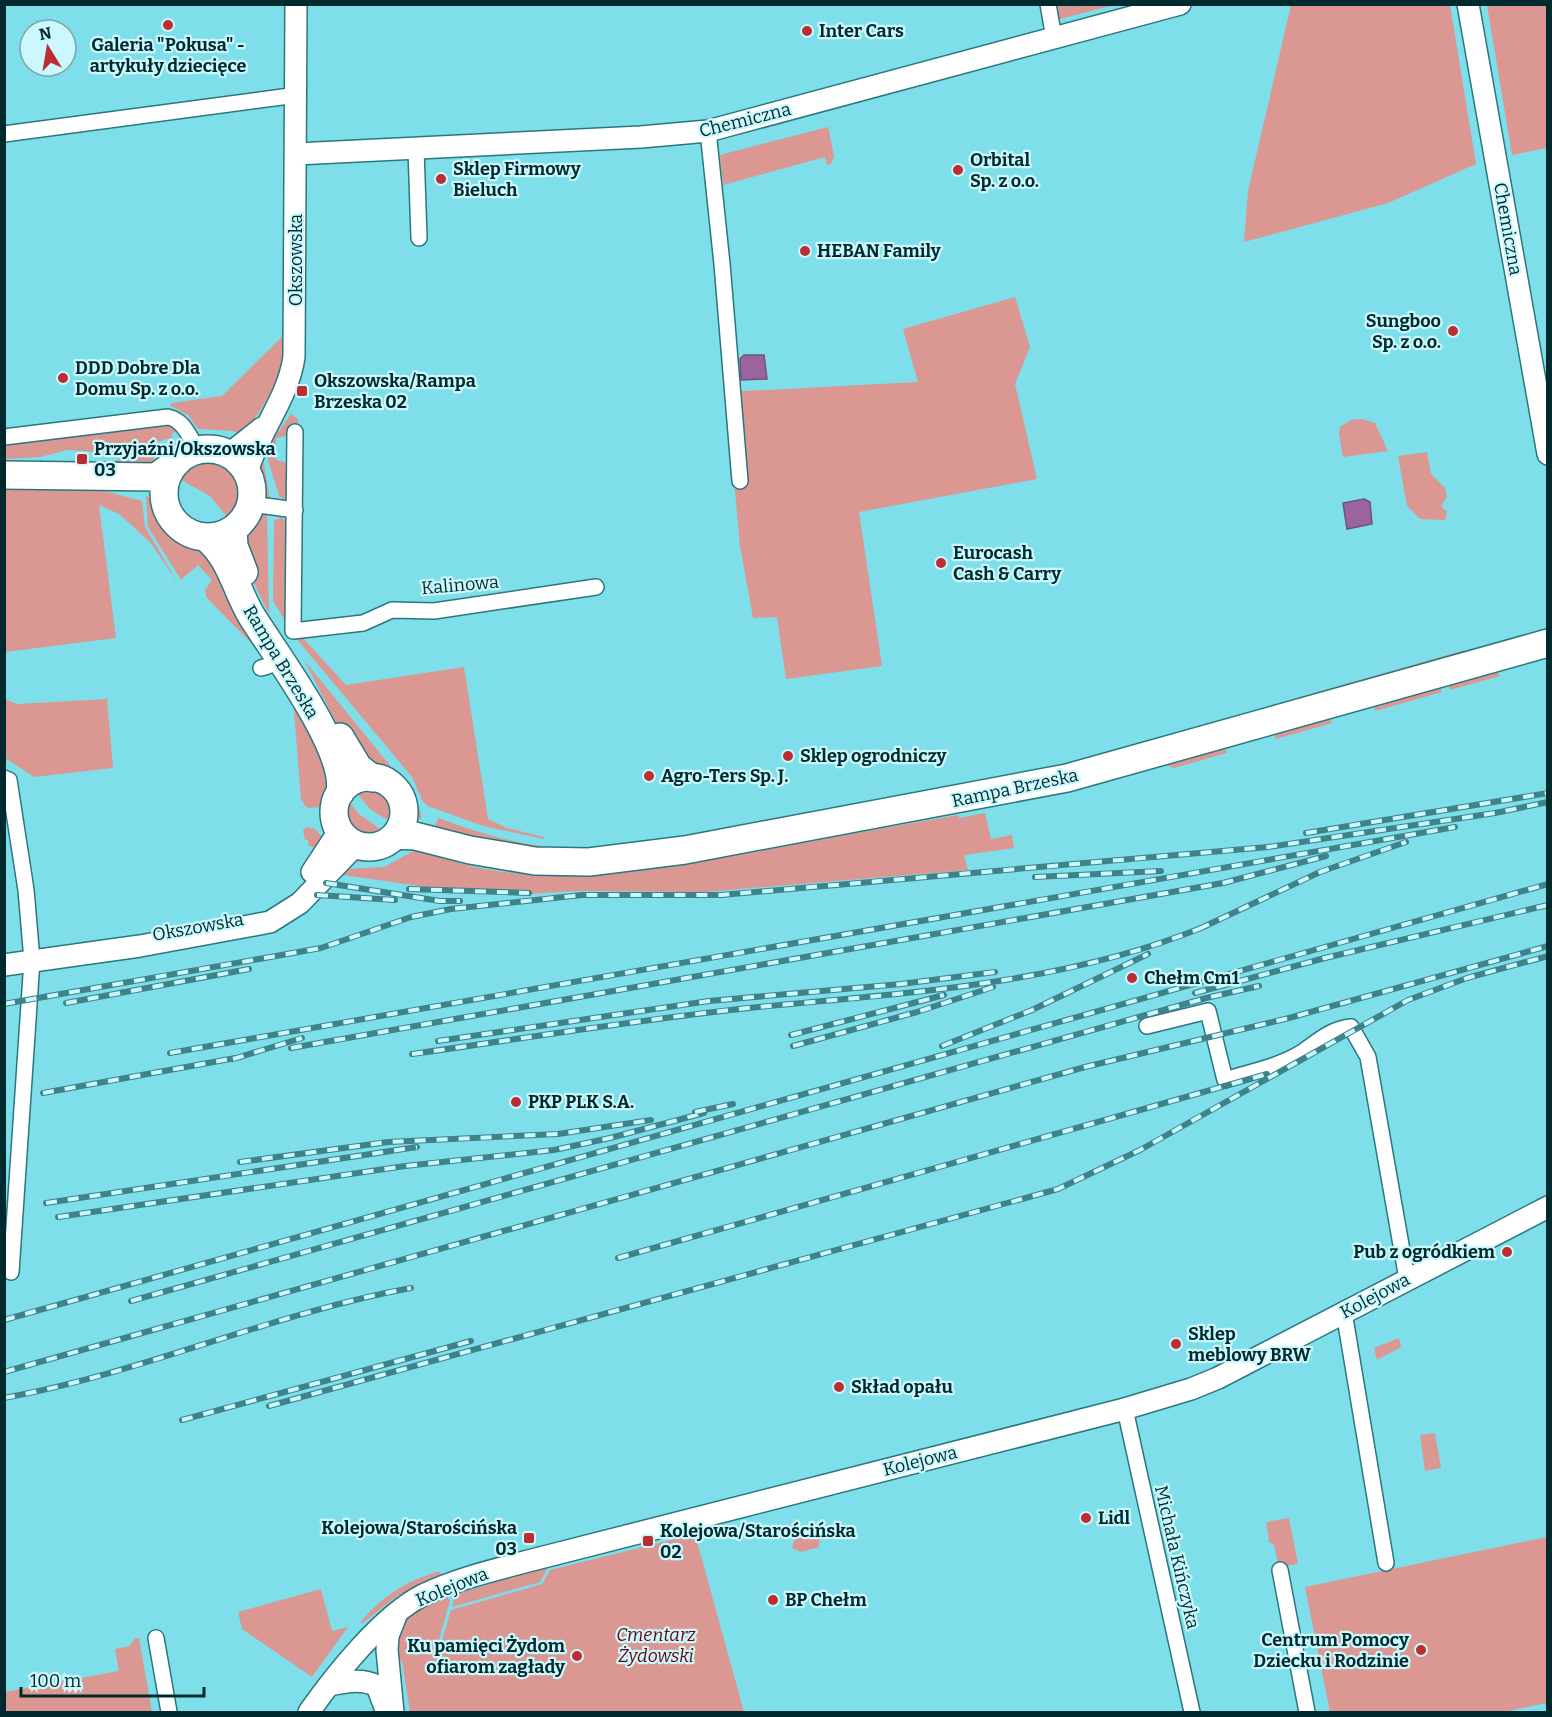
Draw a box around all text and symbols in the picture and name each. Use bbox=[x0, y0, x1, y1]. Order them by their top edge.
north arrow bbox=[18, 18, 78, 78]
marker: Galeria "Pokusa" - artykuły dziecięce bbox=[161, 18, 175, 32]
place label: Inter Cars bbox=[819, 20, 904, 42]
text: N bbox=[37, 23, 53, 44]
marker: Inter Cars bbox=[800, 24, 814, 38]
place label: Galeria "Pokusa" - artykuły dziecięce bbox=[90, 34, 246, 77]
street label: Chemiczna bbox=[697, 98, 793, 142]
place label: Orbital Sp. z o.o. bbox=[970, 149, 1039, 192]
place label: Sklep Firmowy Bieluch bbox=[453, 158, 582, 201]
marker: Orbital Sp. z o.o. bbox=[951, 163, 965, 177]
marker: Sklep Firmowy Bieluch bbox=[434, 172, 448, 186]
street label: Chemiczna bbox=[1489, 181, 1527, 277]
street label: Okszowska bbox=[285, 214, 307, 306]
place label: HEBAN Family bbox=[817, 240, 942, 262]
marker: HEBAN Family bbox=[798, 244, 812, 258]
place label: Sungboo Sp. z o.o. bbox=[1366, 310, 1441, 353]
marker: Sungboo Sp. z o.o. bbox=[1446, 324, 1460, 338]
place label: DDD Dobre Dla Domu Sp. z o.o. bbox=[75, 357, 200, 400]
place label: Okszowska/Rampa Brzeska 02 bbox=[314, 370, 476, 413]
marker: DDD Dobre Dla Domu Sp. z o.o. bbox=[56, 371, 70, 385]
marker: Okszowska/Rampa Brzeska 02 bbox=[295, 384, 309, 398]
place label: Przyjaźni/Okszowska 03 bbox=[94, 438, 276, 481]
marker: Przyjaźni/Okszowska 03 bbox=[75, 452, 89, 466]
place label: Eurocash Cash & Carry bbox=[953, 542, 1062, 585]
marker: Eurocash Cash & Carry bbox=[934, 556, 948, 570]
street label: Kalinowa bbox=[420, 571, 500, 599]
street label: Rampa Brzeska bbox=[238, 601, 324, 723]
place label: Sklep ogrodniczy bbox=[800, 745, 947, 767]
marker: Sklep ogrodniczy bbox=[781, 749, 795, 763]
street label: Rampa Brzeska bbox=[950, 764, 1080, 812]
place label: Agro-Ters Sp. J. bbox=[661, 765, 788, 787]
marker: Agro-Ters Sp. J. bbox=[642, 769, 656, 783]
street label: Okszowska bbox=[151, 908, 246, 946]
place label: Chełm Cm1 bbox=[1144, 967, 1240, 989]
marker: Chełm Cm1 bbox=[1125, 971, 1139, 985]
place label: PKP PLK S.A. bbox=[528, 1091, 634, 1113]
marker: PKP PLK S.A. bbox=[509, 1095, 523, 1109]
place label: Pub z ogródkiem bbox=[1353, 1241, 1495, 1263]
marker: Pub z ogródkiem bbox=[1500, 1245, 1514, 1259]
street label: Kolejowa bbox=[1336, 1268, 1414, 1324]
place label: Sklep meblowy BRW bbox=[1188, 1323, 1311, 1366]
marker: Sklep meblowy BRW bbox=[1169, 1337, 1183, 1351]
place label: Skład opału bbox=[851, 1376, 953, 1398]
marker: Skład opału bbox=[832, 1380, 846, 1394]
street label: Kolejowa bbox=[881, 1441, 960, 1481]
street label: Michała Kińczyka bbox=[1150, 1483, 1204, 1631]
place label: Lidl bbox=[1098, 1507, 1130, 1529]
marker: Lidl bbox=[1079, 1511, 1093, 1525]
place label: Kolejowa/Starościńska 03 bbox=[321, 1517, 517, 1560]
place label: Kolejowa/Starościńska 02 bbox=[660, 1520, 856, 1563]
marker: Kolejowa/Starościńska 03 bbox=[522, 1531, 536, 1545]
marker: Kolejowa/Starościńska 02 bbox=[641, 1534, 655, 1548]
street label: Kolejowa bbox=[413, 1563, 491, 1611]
place label: BP Chełm bbox=[785, 1589, 867, 1611]
marker: BP Chełm bbox=[766, 1593, 780, 1607]
park label: Cmentarz Żydowski bbox=[616, 1624, 696, 1667]
place label: Centrum Pomocy Dziecku i Rodzinie bbox=[1253, 1629, 1410, 1672]
place label: Ku pamięci Żydom ofiarom zagłady bbox=[407, 1635, 566, 1678]
marker: Centrum Pomocy Dziecku i Rodzinie bbox=[1414, 1643, 1428, 1657]
marker: Ku pamięci Żydom ofiarom zagłady bbox=[570, 1649, 584, 1663]
scale bar bbox=[21, 1660, 204, 1698]
text: 100 m bbox=[30, 1670, 81, 1692]

